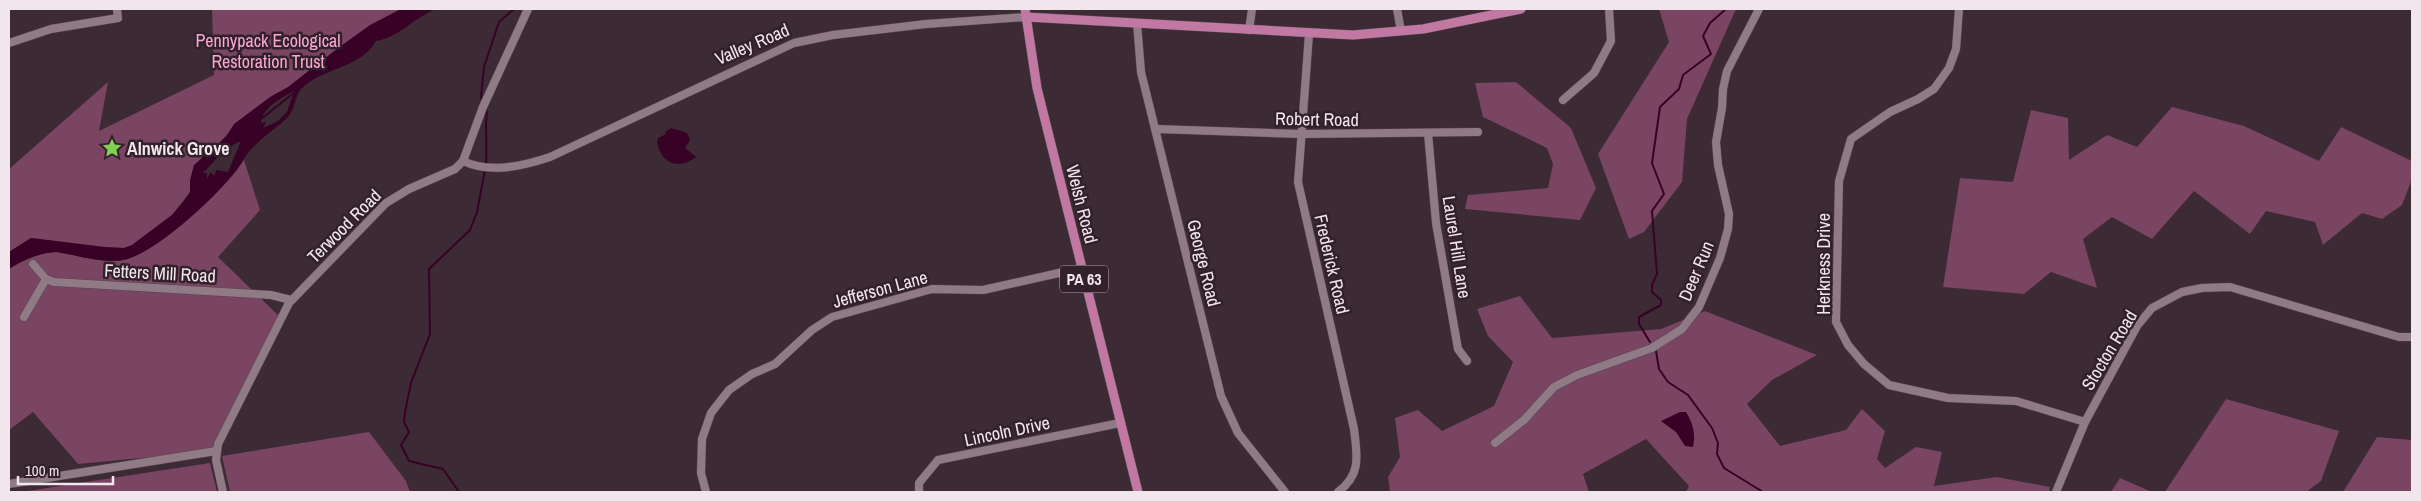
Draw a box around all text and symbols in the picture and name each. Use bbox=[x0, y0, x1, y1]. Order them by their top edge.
street label: Valley Road bbox=[711, 17, 793, 71]
park label: Pennypack Ecological Restoration Trust bbox=[195, 28, 341, 74]
street label: Robert Road bbox=[1275, 106, 1359, 132]
place label: Alnwick Grove bbox=[127, 136, 230, 161]
place icon: Alnwick Grove bbox=[101, 137, 123, 159]
street label: Welsh Road bbox=[1060, 162, 1104, 246]
street label: Terwood Road bbox=[302, 184, 386, 268]
street label: Laurel Hill Lane bbox=[1437, 194, 1477, 300]
street label: Frederick Road bbox=[1308, 212, 1356, 316]
street label: Herkness Drive bbox=[1811, 213, 1836, 315]
street label: George Road bbox=[1181, 217, 1227, 309]
street label: Deer Run bbox=[1672, 237, 1720, 305]
street label: Fetters Mill Road bbox=[104, 258, 216, 288]
street label: Jefferson Lane bbox=[830, 264, 930, 314]
road number: PA 63 bbox=[1060, 266, 1108, 292]
street label: Stocton Road bbox=[2075, 305, 2143, 395]
street label: Lincoln Drive bbox=[962, 410, 1052, 452]
scale bar bbox=[18, 454, 112, 486]
text: 100 m bbox=[25, 460, 59, 481]

